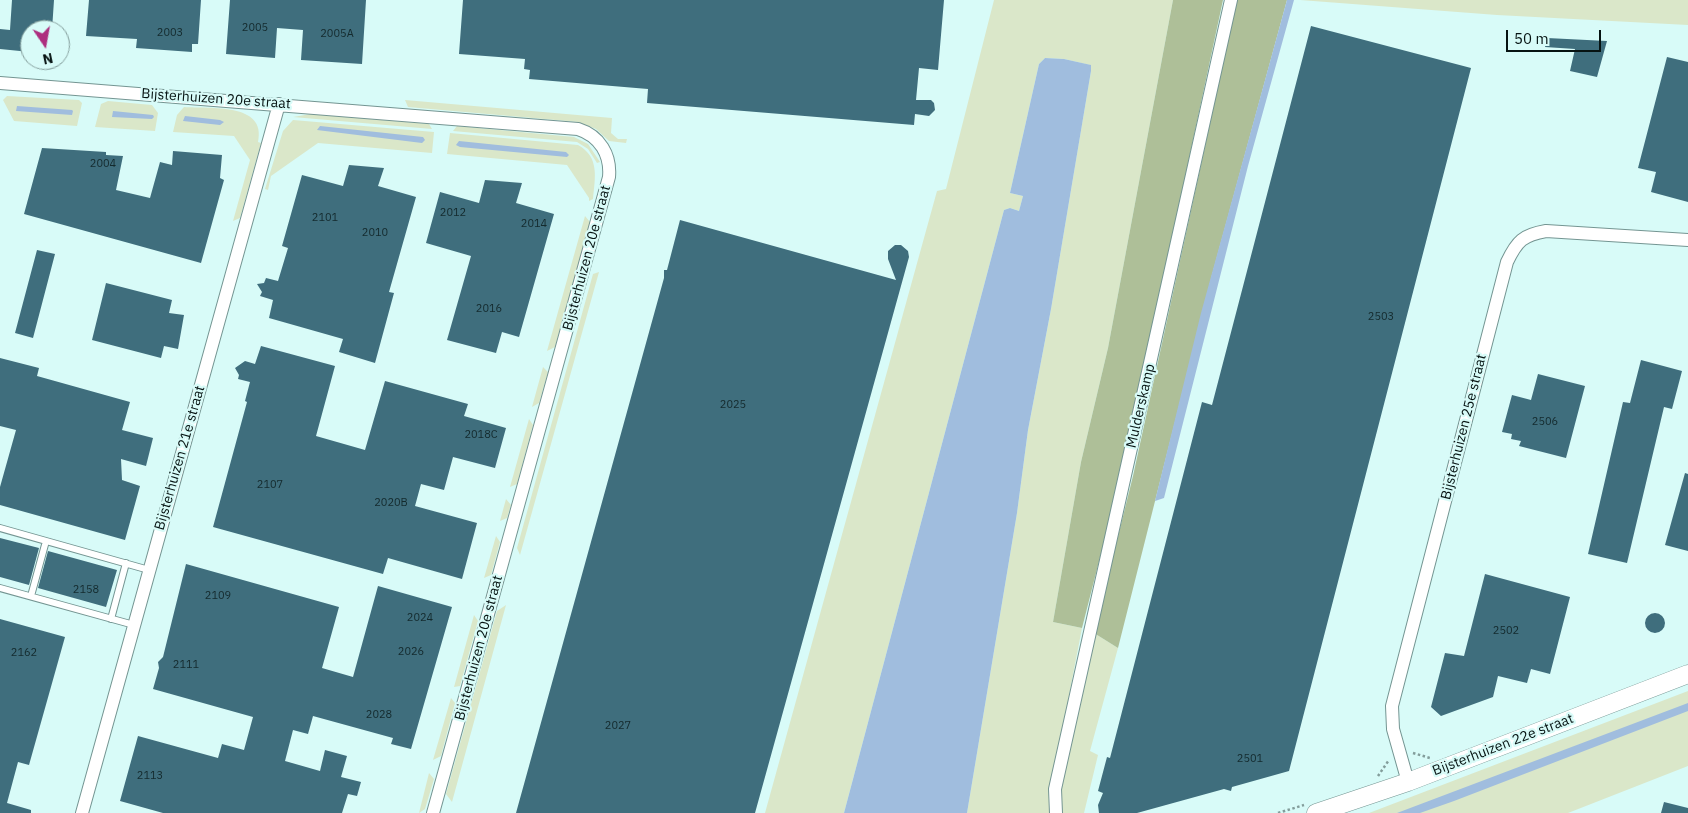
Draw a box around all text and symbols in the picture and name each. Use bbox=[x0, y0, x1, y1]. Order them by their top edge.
north arrow bbox=[20, 20, 70, 70]
scale bar bbox=[1508, 20, 1603, 52]
house number: 2005 bbox=[242, 21, 268, 35]
house number: 2003 bbox=[157, 26, 183, 40]
house number: 2005A bbox=[320, 27, 354, 41]
text: 50 m bbox=[1514, 29, 1549, 48]
text: N bbox=[41, 49, 55, 69]
street label: Bijsterhuizen 20e straat bbox=[141, 85, 291, 113]
house number: 2004 bbox=[90, 157, 116, 171]
street label: Bijsterhuizen 20e straat bbox=[560, 184, 614, 332]
house number: 2012 bbox=[440, 206, 466, 220]
house number: 2101 bbox=[312, 211, 338, 225]
house number: 2014 bbox=[521, 217, 547, 231]
house number: 2010 bbox=[362, 226, 388, 240]
house number: 2016 bbox=[476, 302, 502, 316]
house number: 2503 bbox=[1368, 310, 1394, 324]
street label: Bijsterhuizen 25e straat bbox=[1438, 352, 1490, 502]
street label: Mulderskamp bbox=[1123, 362, 1159, 450]
street label: Bijsterhuizen 21e straat bbox=[151, 384, 209, 532]
house number: 2025 bbox=[720, 398, 746, 412]
house number: 2506 bbox=[1532, 415, 1558, 429]
house number: 2018C bbox=[464, 428, 498, 442]
house number: 2107 bbox=[257, 478, 283, 492]
house number: 2020B bbox=[374, 496, 408, 510]
street label: Bijsterhuizen 20e straat bbox=[452, 574, 506, 722]
house number: 2158 bbox=[73, 583, 99, 597]
house number: 2109 bbox=[205, 589, 231, 603]
house number: 2024 bbox=[407, 611, 433, 625]
house number: 2502 bbox=[1493, 624, 1519, 638]
house number: 2026 bbox=[398, 645, 424, 659]
house number: 2162 bbox=[11, 646, 37, 660]
house number: 2111 bbox=[173, 658, 199, 672]
house number: 2028 bbox=[366, 708, 392, 722]
street label: Bijsterhuizen 22e straat bbox=[1430, 710, 1576, 780]
house number: 2027 bbox=[605, 719, 631, 733]
house number: 2501 bbox=[1237, 752, 1263, 766]
house number: 2113 bbox=[137, 769, 163, 783]

